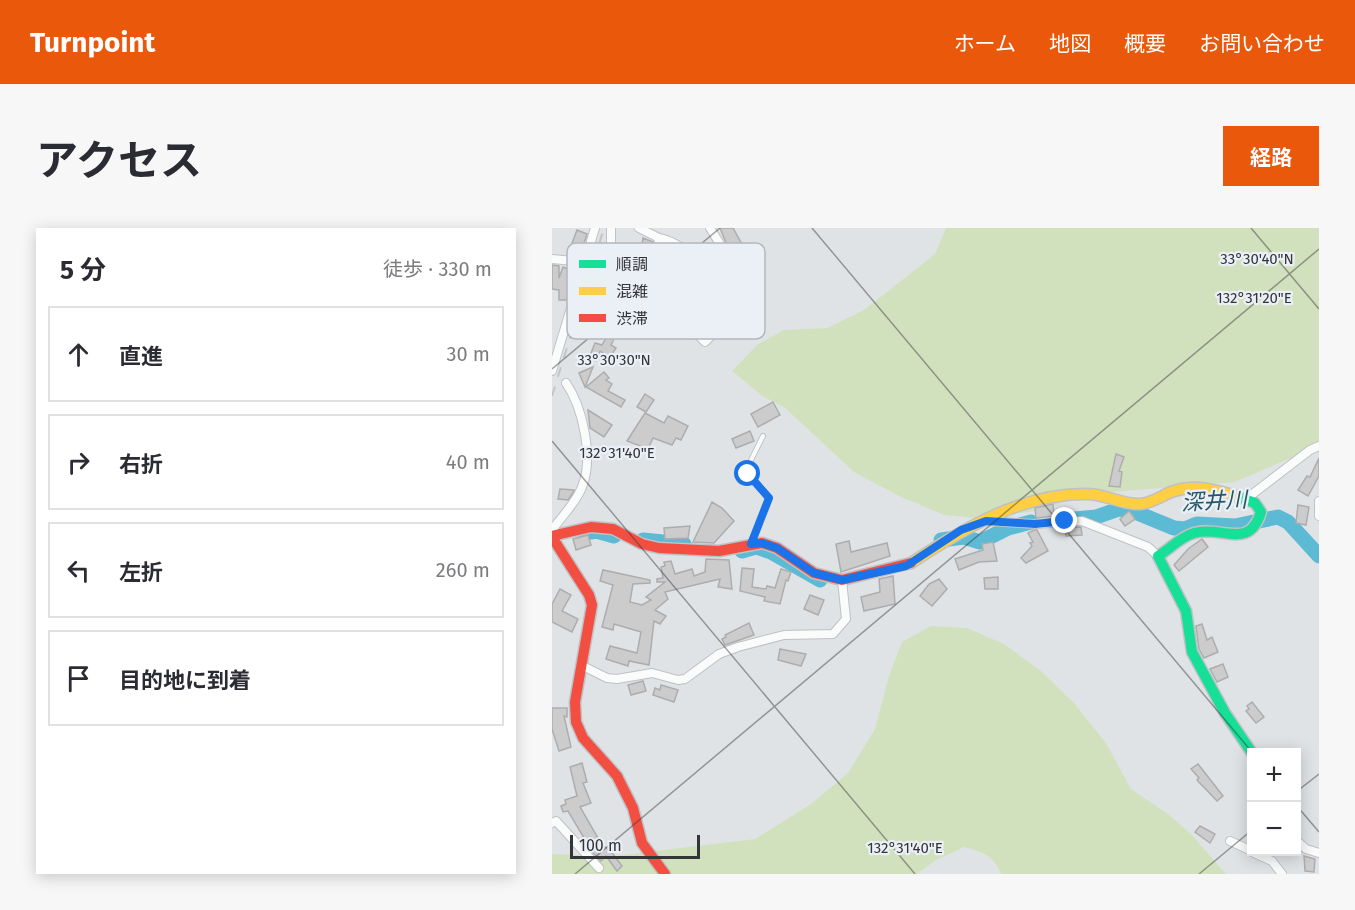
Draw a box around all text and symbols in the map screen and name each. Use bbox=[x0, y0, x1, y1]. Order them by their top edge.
text: Turnpoint bbox=[30, 26, 155, 59]
text: ホーム bbox=[954, 31, 1016, 57]
text: 地図 bbox=[1049, 31, 1091, 57]
text: 概要 bbox=[1124, 31, 1166, 57]
text: お問い合わせ bbox=[1199, 31, 1325, 57]
button: 経路 bbox=[1223, 126, 1319, 186]
text: アクセス bbox=[36, 136, 202, 186]
legend bbox=[567, 243, 765, 339]
text: 33°30'40"N bbox=[1220, 250, 1294, 268]
text: 5 分 bbox=[60, 255, 106, 286]
text: 順調 bbox=[616, 255, 648, 274]
text: 徒歩 · 330 m bbox=[383, 257, 492, 281]
text: 混雑 bbox=[616, 282, 648, 301]
text: 132°31'20"E bbox=[1216, 289, 1292, 307]
text: 渋滞 bbox=[616, 309, 648, 328]
icon: ahead bbox=[62, 338, 95, 371]
text: 30 m bbox=[446, 342, 490, 366]
text: 直進 bbox=[119, 343, 163, 370]
text: 33°30'30"N bbox=[577, 351, 651, 369]
text: 132°31'40"E bbox=[579, 444, 655, 462]
icon: right bbox=[62, 446, 95, 479]
text: 40 m bbox=[446, 450, 490, 474]
text: 右折 bbox=[119, 451, 163, 478]
route start bbox=[734, 460, 760, 486]
water label: 深井川 bbox=[1180, 486, 1250, 516]
route end bbox=[1051, 507, 1077, 533]
icon: left bbox=[62, 554, 95, 587]
text: 260 m bbox=[436, 558, 490, 582]
text: 左折 bbox=[119, 559, 163, 586]
icon: arrive bbox=[62, 662, 95, 695]
text: 目的地に到着 bbox=[119, 667, 251, 694]
map controls bbox=[1247, 748, 1301, 856]
button: + bbox=[1247, 748, 1301, 802]
button: − bbox=[1247, 802, 1301, 856]
scale bar bbox=[570, 832, 700, 860]
text: 100 m bbox=[579, 836, 622, 855]
text: 132°31'40"E bbox=[867, 839, 943, 857]

